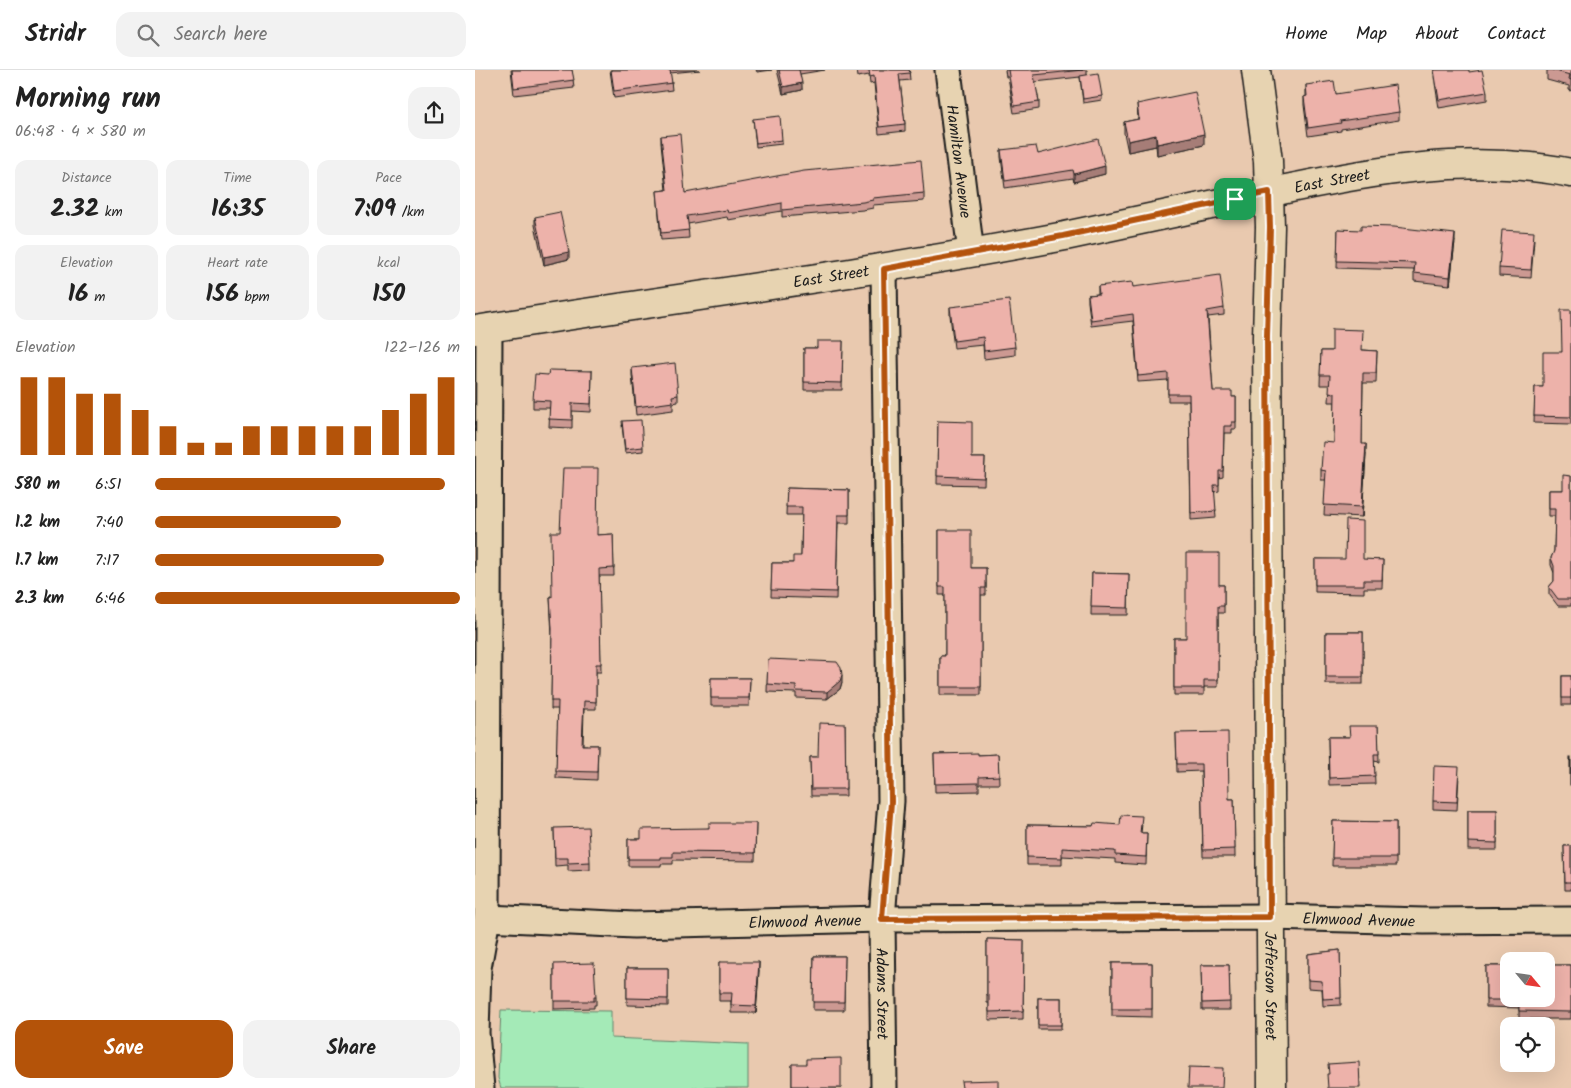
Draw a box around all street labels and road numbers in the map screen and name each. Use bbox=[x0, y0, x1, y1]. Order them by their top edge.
street label: Hamilton Avenue bbox=[938, 103, 978, 220]
street label: East Street bbox=[1292, 162, 1373, 201]
street label: East Street bbox=[791, 259, 872, 296]
street label: Elmwood Avenue bbox=[1302, 907, 1415, 935]
street label: Elmwood Avenue bbox=[748, 909, 862, 936]
street label: Jefferson Street bbox=[1257, 931, 1283, 1041]
street label: Adams Street bbox=[868, 948, 894, 1040]

